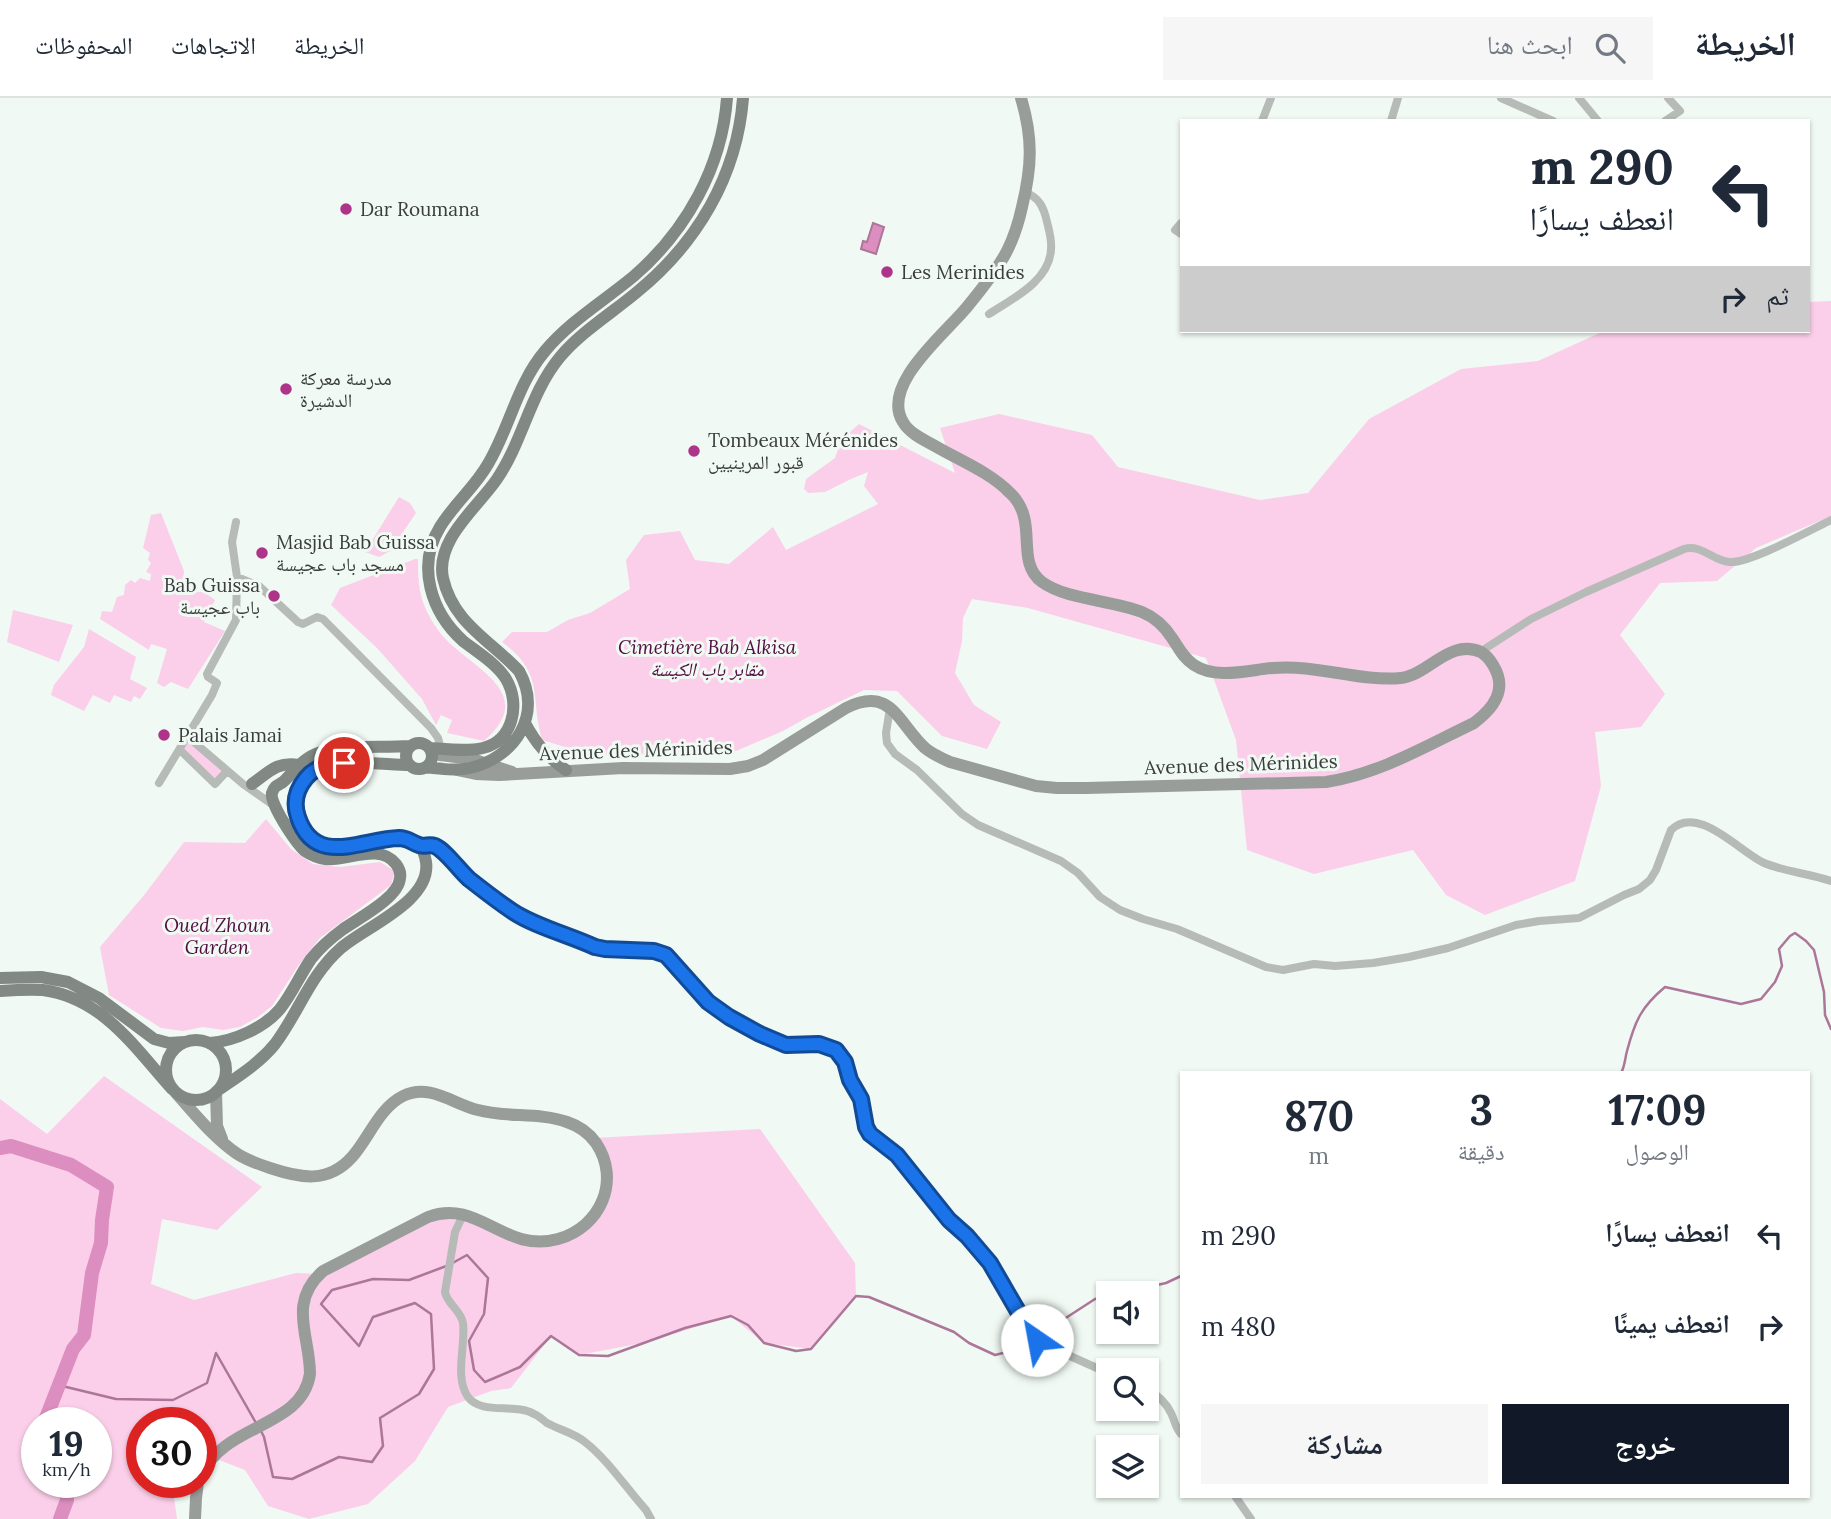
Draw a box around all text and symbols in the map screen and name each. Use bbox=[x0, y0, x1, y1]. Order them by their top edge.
search box bbox=[1163, 17, 1653, 80]
text: الخريطة bbox=[1695, 22, 1796, 64]
text: ابحث هنا bbox=[1487, 28, 1573, 61]
icon: search bbox=[1591, 29, 1629, 67]
text: المحفوظات bbox=[35, 30, 133, 61]
text: الاتجاهات bbox=[171, 30, 256, 61]
text: الخريطة bbox=[294, 30, 365, 61]
text: 290 m bbox=[1531, 135, 1674, 197]
icon: left bbox=[1698, 147, 1789, 238]
place label: Dar Roumana bbox=[360, 197, 480, 221]
text: انعطف يسارًا bbox=[1529, 198, 1674, 239]
marker: Dar Roumana bbox=[338, 201, 354, 217]
place label: Les Merinides bbox=[901, 260, 1025, 284]
marker: Les Merinides bbox=[879, 264, 895, 280]
text: ثم bbox=[1766, 279, 1789, 312]
icon: right bbox=[1714, 280, 1752, 318]
place label: مدرسة معركة الدشيرة bbox=[300, 366, 392, 412]
marker: مدرسة معركة الدشيرة bbox=[278, 381, 294, 397]
place label: Tombeaux Mérénides قبور المرينيين bbox=[708, 428, 898, 474]
marker: Tombeaux Mérénides قبور المرينيين bbox=[686, 443, 702, 459]
place label: Masjid Bab Guissa مسجد باب عجيسة bbox=[276, 530, 435, 576]
marker: Masjid Bab Guissa مسجد باب عجيسة bbox=[254, 545, 270, 561]
place label: Bab Guissa باب عجيسة bbox=[164, 573, 260, 619]
marker: Bab Guissa باب عجيسة bbox=[266, 588, 282, 604]
park label: Cimetière Bab Alkisa مقابر باب الكيسة bbox=[618, 635, 797, 681]
place label: Palais Jamai bbox=[178, 723, 282, 747]
marker: Palais Jamai bbox=[156, 727, 172, 743]
pin bbox=[314, 733, 374, 793]
street label: Avenue des Mérinides bbox=[538, 735, 733, 765]
icon: arrive bbox=[325, 744, 363, 782]
street label: Avenue des Mérinides bbox=[1143, 749, 1338, 779]
park label: Oued Zhoun Garden bbox=[164, 913, 270, 959]
text: 3 bbox=[1469, 1083, 1493, 1137]
text: 17:09 bbox=[1608, 1083, 1706, 1137]
text: 870 bbox=[1284, 1089, 1354, 1143]
text: دقيقة bbox=[1458, 1137, 1505, 1166]
text: الوصول bbox=[1625, 1137, 1689, 1166]
text: m bbox=[1309, 1141, 1329, 1170]
text: انعطف يسارًا bbox=[1605, 1216, 1730, 1249]
icon: left bbox=[1751, 1217, 1789, 1255]
text: 290 m bbox=[1201, 1219, 1276, 1252]
map controls bbox=[1096, 1281, 1159, 1498]
button: sound bbox=[1096, 1281, 1159, 1344]
position arrow bbox=[1000, 1303, 1074, 1377]
text: انعطف يمينًا bbox=[1613, 1307, 1730, 1340]
icon: right bbox=[1751, 1308, 1789, 1346]
text: 480 m bbox=[1201, 1310, 1276, 1343]
button: search bbox=[1096, 1358, 1159, 1421]
button: مشاركة bbox=[1201, 1404, 1488, 1484]
button: خروج bbox=[1502, 1404, 1789, 1484]
speed limit sign: 30 bbox=[126, 1407, 217, 1498]
text: 19 bbox=[49, 1421, 84, 1466]
button: layers bbox=[1096, 1435, 1159, 1498]
text: km/h bbox=[42, 1458, 91, 1481]

